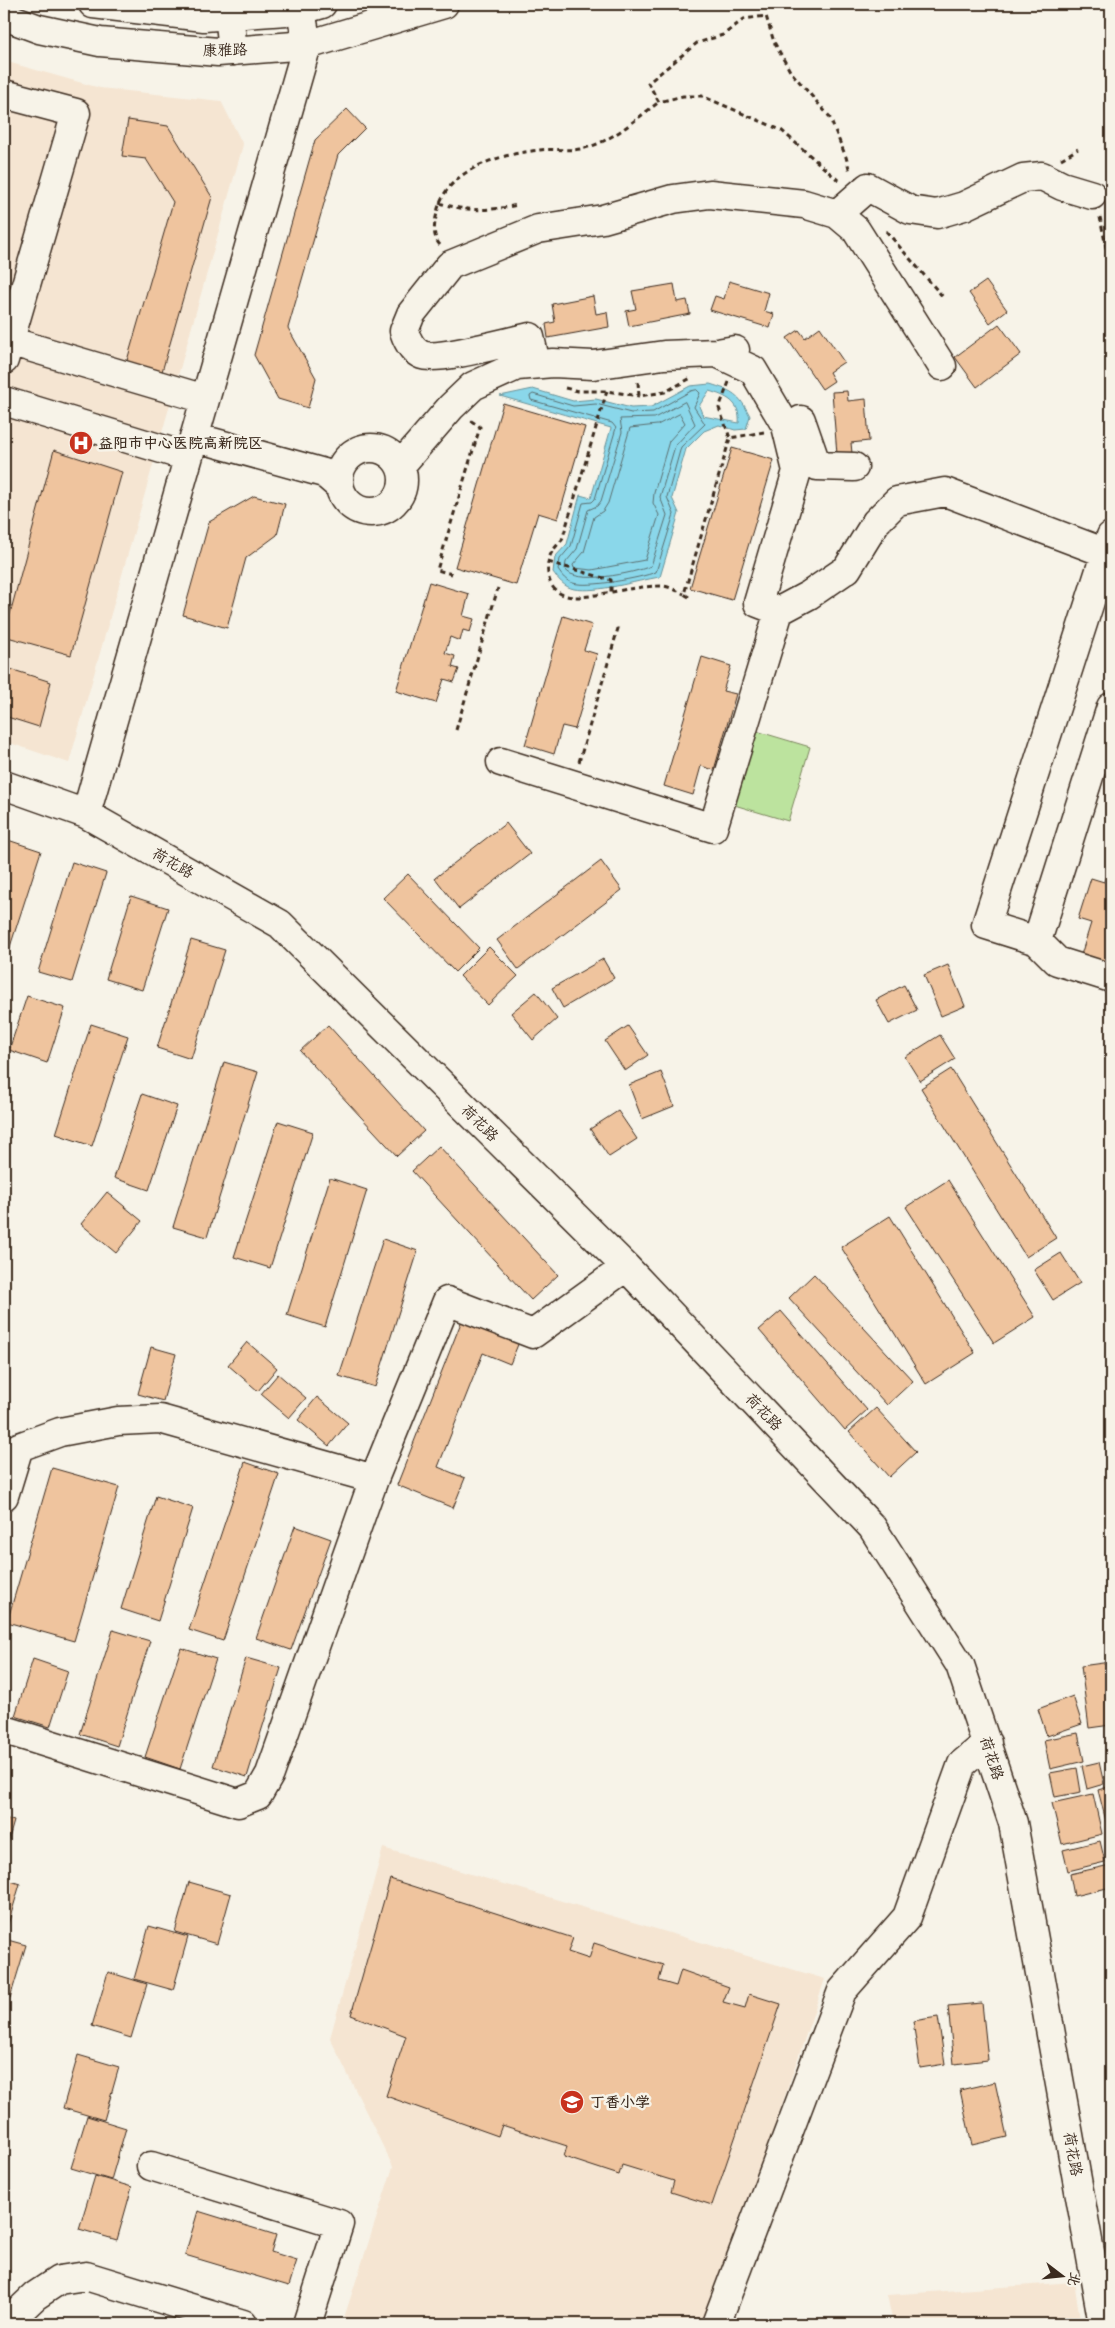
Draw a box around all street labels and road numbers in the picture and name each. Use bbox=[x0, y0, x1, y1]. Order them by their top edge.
street label: 康雅路 bbox=[202, 39, 248, 59]
street label: 荷花路 bbox=[149, 842, 198, 882]
street label: 荷花路 bbox=[458, 1099, 504, 1145]
street label: 荷花路 bbox=[742, 1388, 788, 1434]
street label: 荷花路 bbox=[976, 1733, 1009, 1782]
street label: 荷花路 bbox=[1060, 2130, 1088, 2178]

